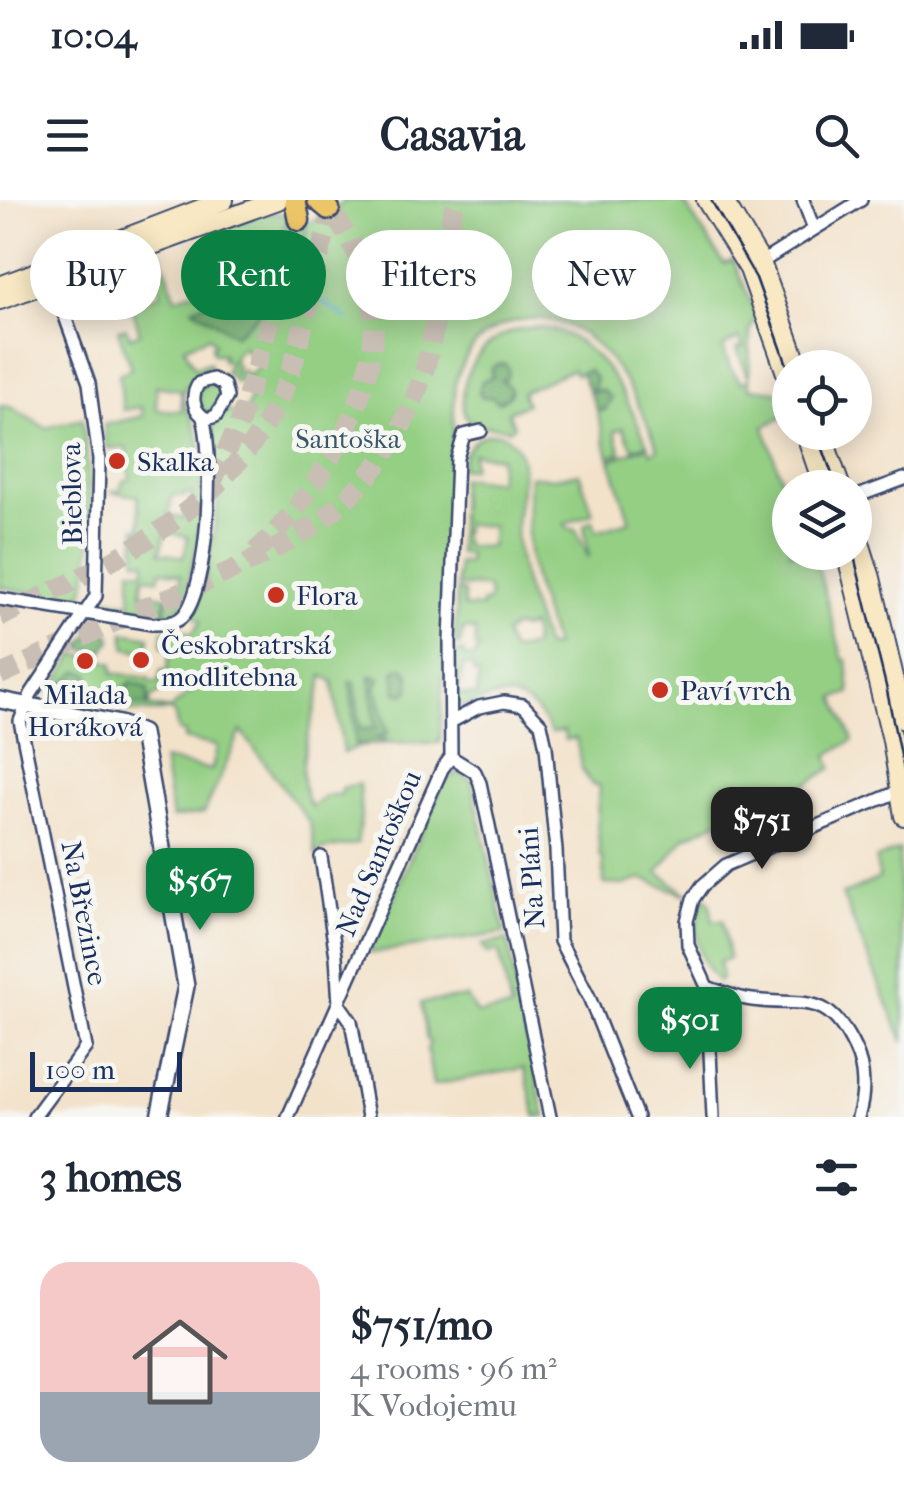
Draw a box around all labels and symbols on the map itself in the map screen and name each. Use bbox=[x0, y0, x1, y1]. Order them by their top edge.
park label: Santoška bbox=[295, 422, 402, 455]
street label: Bieblova bbox=[54, 441, 89, 545]
place label: Skalka bbox=[137, 445, 215, 478]
marker: Skalka bbox=[106, 450, 128, 472]
place label: Flora bbox=[296, 579, 359, 612]
marker: Flora bbox=[265, 584, 287, 606]
place label: Českobratrská modlitebna bbox=[161, 628, 332, 693]
marker: Českobratrská modlitebna bbox=[130, 649, 152, 671]
marker: Milada Horáková bbox=[74, 650, 96, 672]
place label: Paví vrch bbox=[680, 674, 791, 707]
place label: Milada Horáková bbox=[28, 678, 144, 743]
marker: Paví vrch bbox=[649, 679, 671, 701]
street label: Nad Santoškou bbox=[329, 765, 428, 941]
pin: $751 bbox=[703, 787, 821, 872]
street label: Na Pláni bbox=[511, 826, 552, 930]
street label: Na Březince bbox=[54, 838, 115, 988]
pin: $567 bbox=[141, 848, 259, 933]
pin: $501 bbox=[631, 987, 749, 1072]
scale bar bbox=[30, 1047, 182, 1091]

